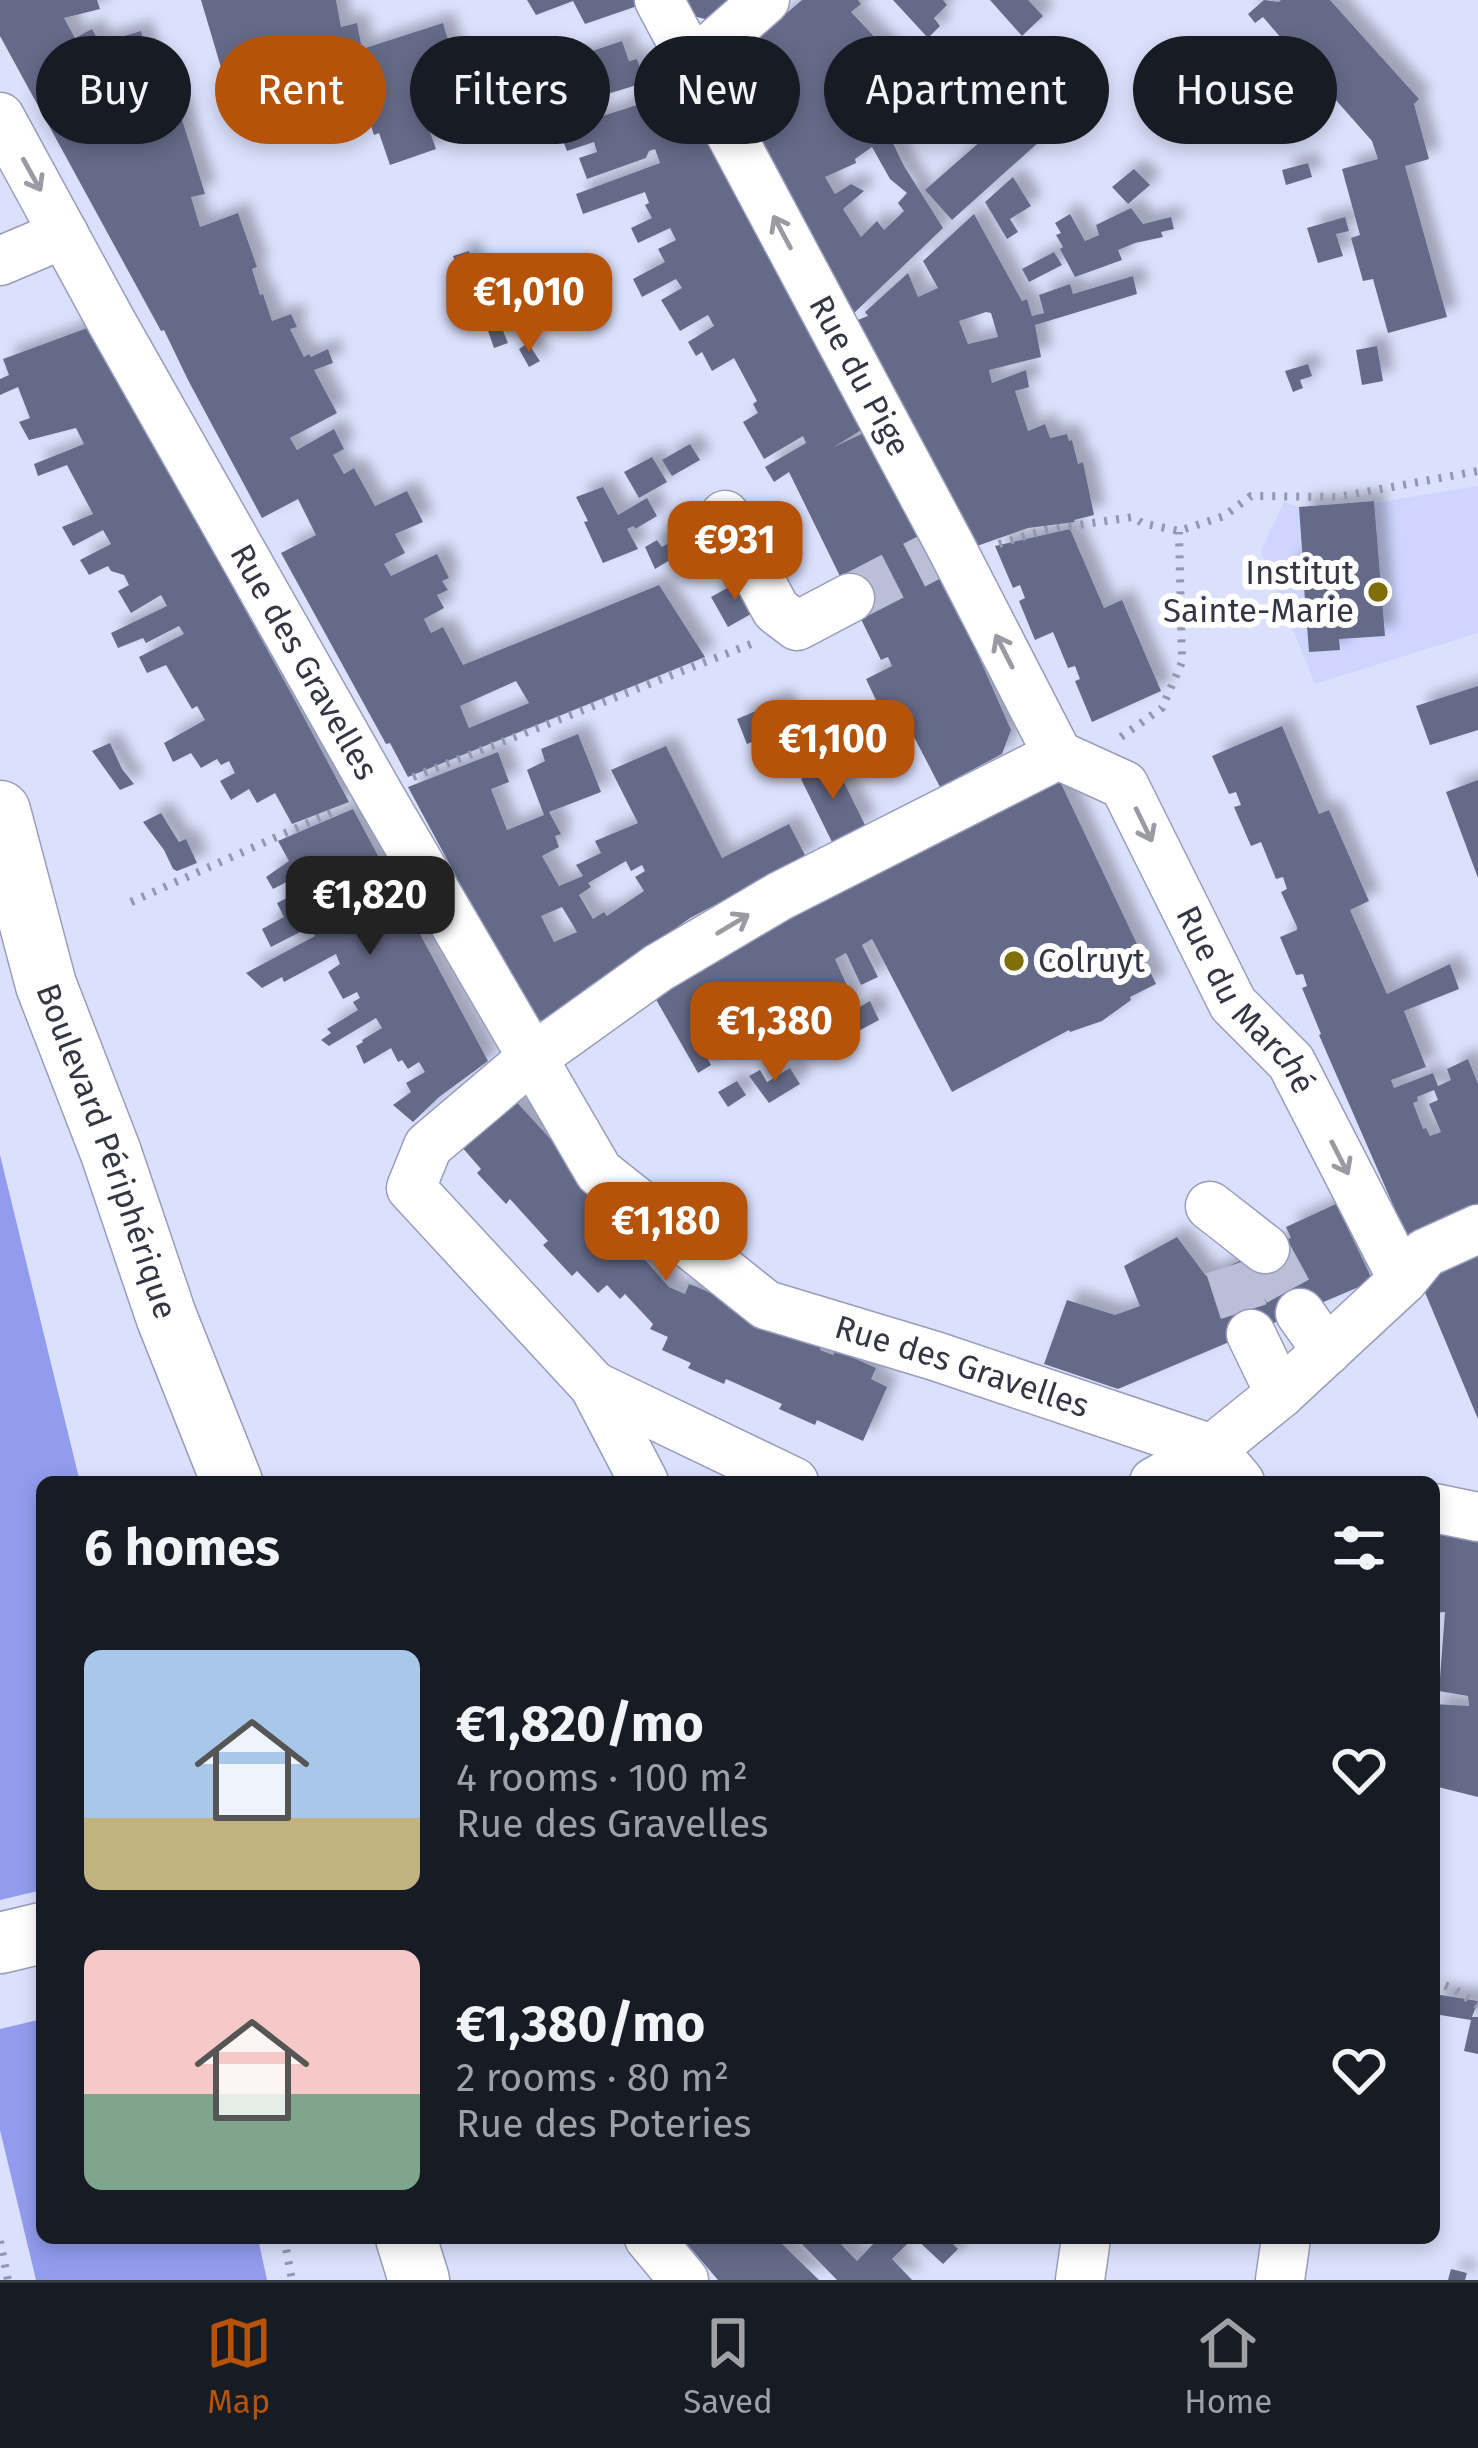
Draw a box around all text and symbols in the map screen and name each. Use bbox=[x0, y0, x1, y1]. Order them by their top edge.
chip: Buy bbox=[36, 36, 191, 144]
chip: Rent bbox=[215, 36, 386, 144]
chip: Filters bbox=[410, 36, 610, 144]
chip: New bbox=[634, 36, 800, 144]
chip: Apartment bbox=[824, 36, 1109, 144]
chip: House bbox=[1133, 36, 1337, 144]
one-way arrow bbox=[21, 157, 44, 192]
one-way arrow bbox=[770, 216, 793, 251]
pin: €1,010 bbox=[431, 253, 627, 355]
text: €1,010 bbox=[473, 269, 585, 315]
street label: Rue du Pige bbox=[800, 288, 919, 463]
pin: €931 bbox=[664, 501, 806, 603]
text: €931 bbox=[694, 517, 776, 563]
street label: Rue des Gravelles bbox=[221, 537, 386, 787]
place label: Institut Sainte-Marie bbox=[1163, 553, 1354, 631]
marker: Institut Sainte-Marie bbox=[1365, 579, 1391, 605]
one-way arrow bbox=[992, 634, 1015, 670]
pin: €1,100 bbox=[735, 700, 931, 802]
text: €1,100 bbox=[778, 716, 888, 762]
one-way arrow bbox=[1133, 807, 1156, 842]
pin: €1,820 bbox=[272, 856, 468, 958]
text: €1,820 bbox=[313, 872, 427, 918]
street label: Rue du Marché bbox=[1167, 899, 1324, 1100]
one-way arrow bbox=[715, 912, 749, 936]
place label: Colruyt bbox=[1038, 941, 1145, 981]
marker: Colruyt bbox=[1001, 948, 1027, 974]
street label: Boulevard Périphérique bbox=[27, 978, 186, 1324]
pin: €1,380 bbox=[677, 982, 873, 1084]
text: €1,380 bbox=[717, 998, 833, 1044]
one-way arrow bbox=[1330, 1139, 1353, 1175]
pin: €1,180 bbox=[568, 1182, 764, 1284]
text: €1,180 bbox=[611, 1198, 721, 1244]
street label: Rue des Gravelles bbox=[830, 1307, 1094, 1426]
icon: filters bbox=[1326, 1515, 1392, 1581]
text: 6 homes bbox=[84, 1517, 280, 1579]
text: €1,820/mo bbox=[456, 1693, 704, 1755]
icon: home bbox=[180, 1698, 324, 1842]
icon: heart bbox=[1326, 1737, 1392, 1803]
text: 4 rooms · 100 m² bbox=[456, 1755, 748, 1801]
text: Rue des Gravelles bbox=[456, 1801, 768, 1847]
text: €1,380/mo bbox=[456, 1993, 705, 2055]
icon: home bbox=[180, 1998, 324, 2142]
icon: heart bbox=[1326, 2037, 1392, 2103]
text: 2 rooms · 80 m² bbox=[456, 2055, 729, 2101]
text: Rue des Poteries bbox=[456, 2101, 752, 2147]
tab: Map bbox=[206, 2310, 272, 2422]
tab: Saved bbox=[683, 2310, 773, 2422]
tab: Home bbox=[1184, 2310, 1272, 2422]

